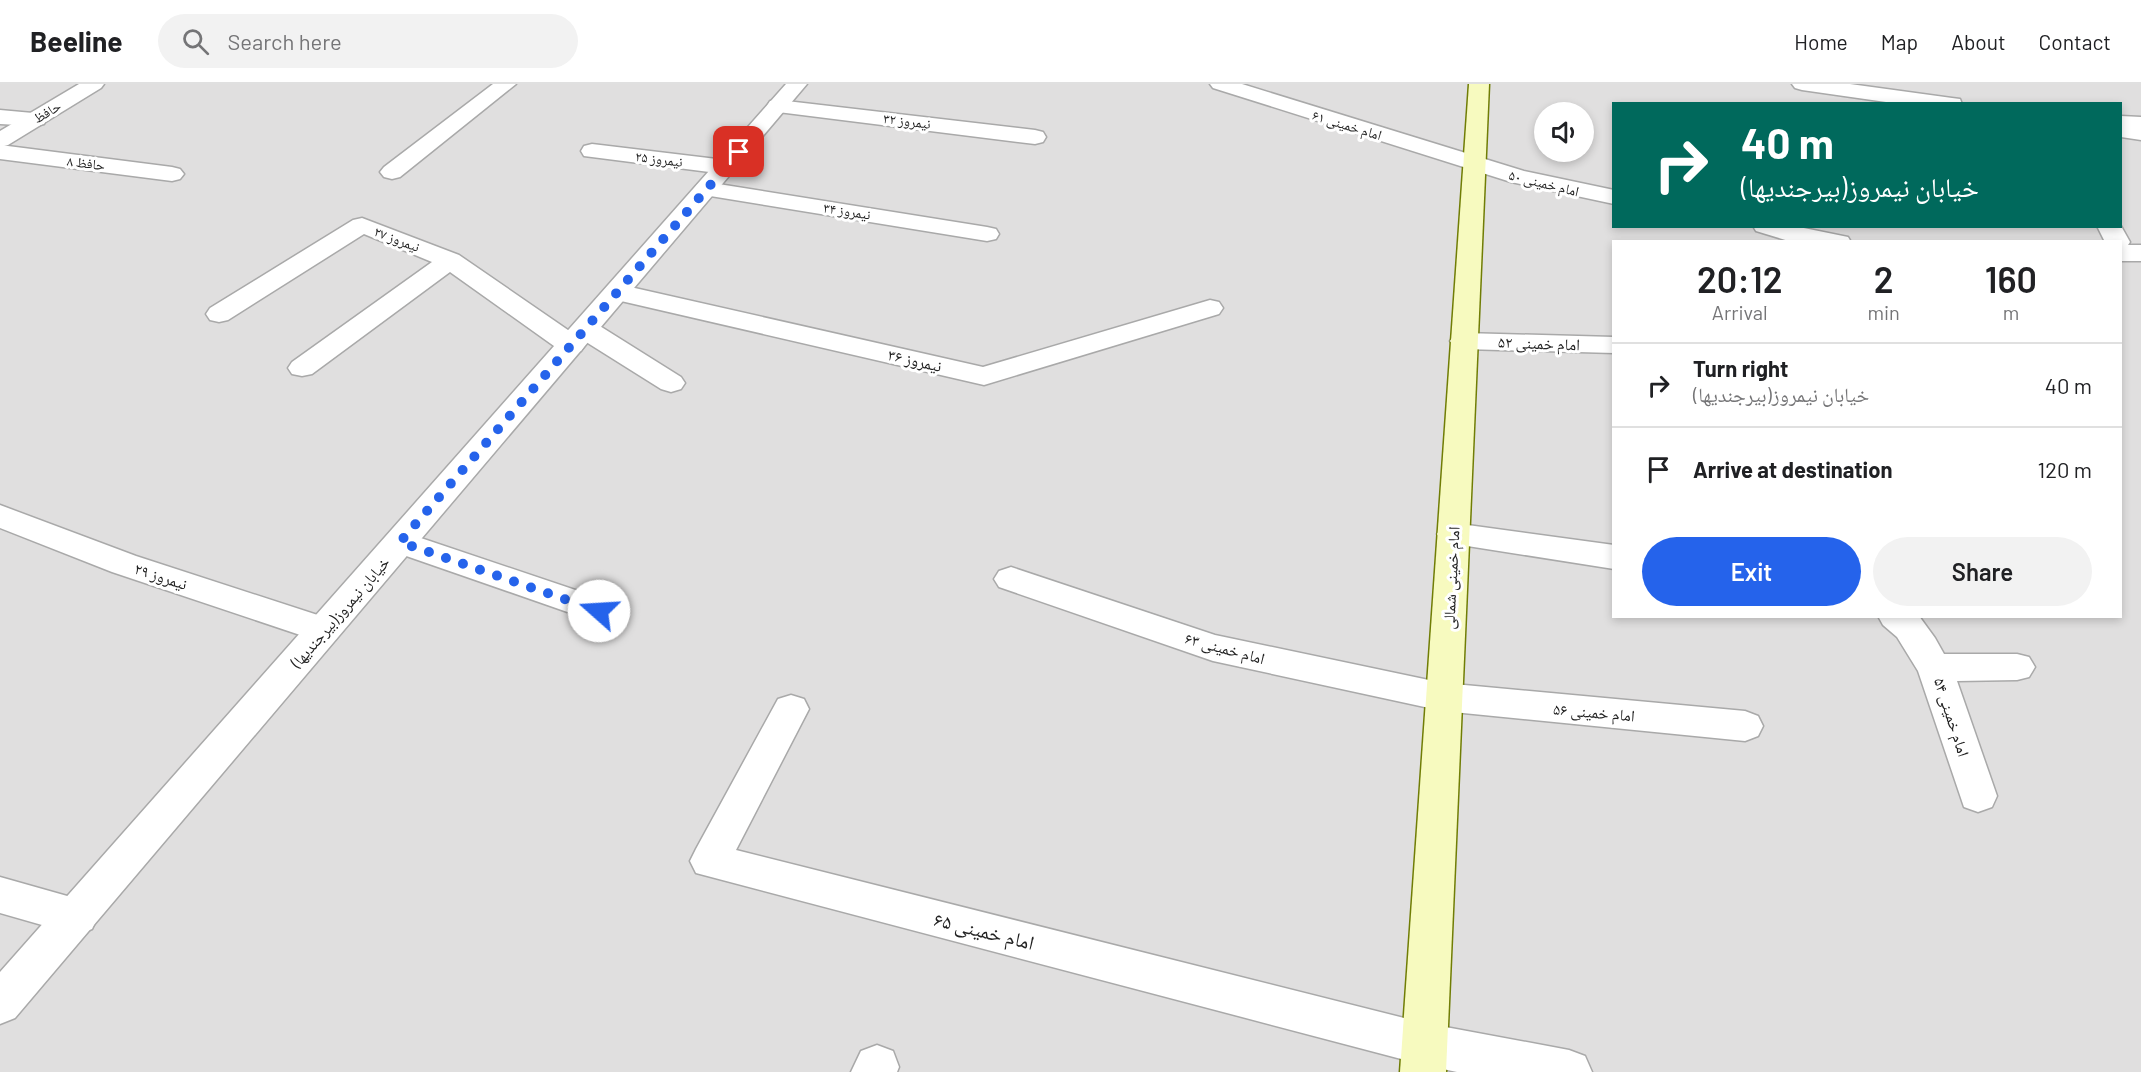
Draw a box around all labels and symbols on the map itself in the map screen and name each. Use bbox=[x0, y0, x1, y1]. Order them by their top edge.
street label: حافظ bbox=[30, 97, 64, 126]
street label: امام خمینی ۶۱ bbox=[1310, 106, 1384, 145]
street label: نیمروز ۳۲ bbox=[882, 109, 932, 133]
pin bbox=[713, 126, 764, 177]
street label: نیمروز ۲۵ bbox=[634, 147, 684, 171]
street label: حافظ ۸ bbox=[66, 152, 106, 173]
street label: امام خمینی ۵۰ bbox=[1507, 166, 1581, 201]
street label: نیمروز ۳۴ bbox=[822, 198, 872, 224]
street label: نیمروز ۲۷ bbox=[372, 222, 423, 256]
street label: امام خمینی ۵۲ bbox=[1498, 332, 1580, 355]
street label: نیمروز ۳۶ bbox=[886, 344, 944, 376]
street label: امام خمینی شمالی bbox=[1438, 526, 1465, 630]
street label: خیابان نیمروز(بیرجندیها) bbox=[286, 552, 395, 673]
street label: نیمروز ۲۹ bbox=[132, 558, 190, 594]
position arrow bbox=[567, 579, 631, 643]
street label: امام خمینی ۶۳ bbox=[1183, 628, 1267, 669]
street label: امام خمینی ۵۴ bbox=[1929, 675, 1974, 759]
street label: امام خمینی ۵۶ bbox=[1552, 698, 1636, 727]
street label: امام خمینی ۶۵ bbox=[931, 906, 1037, 957]

